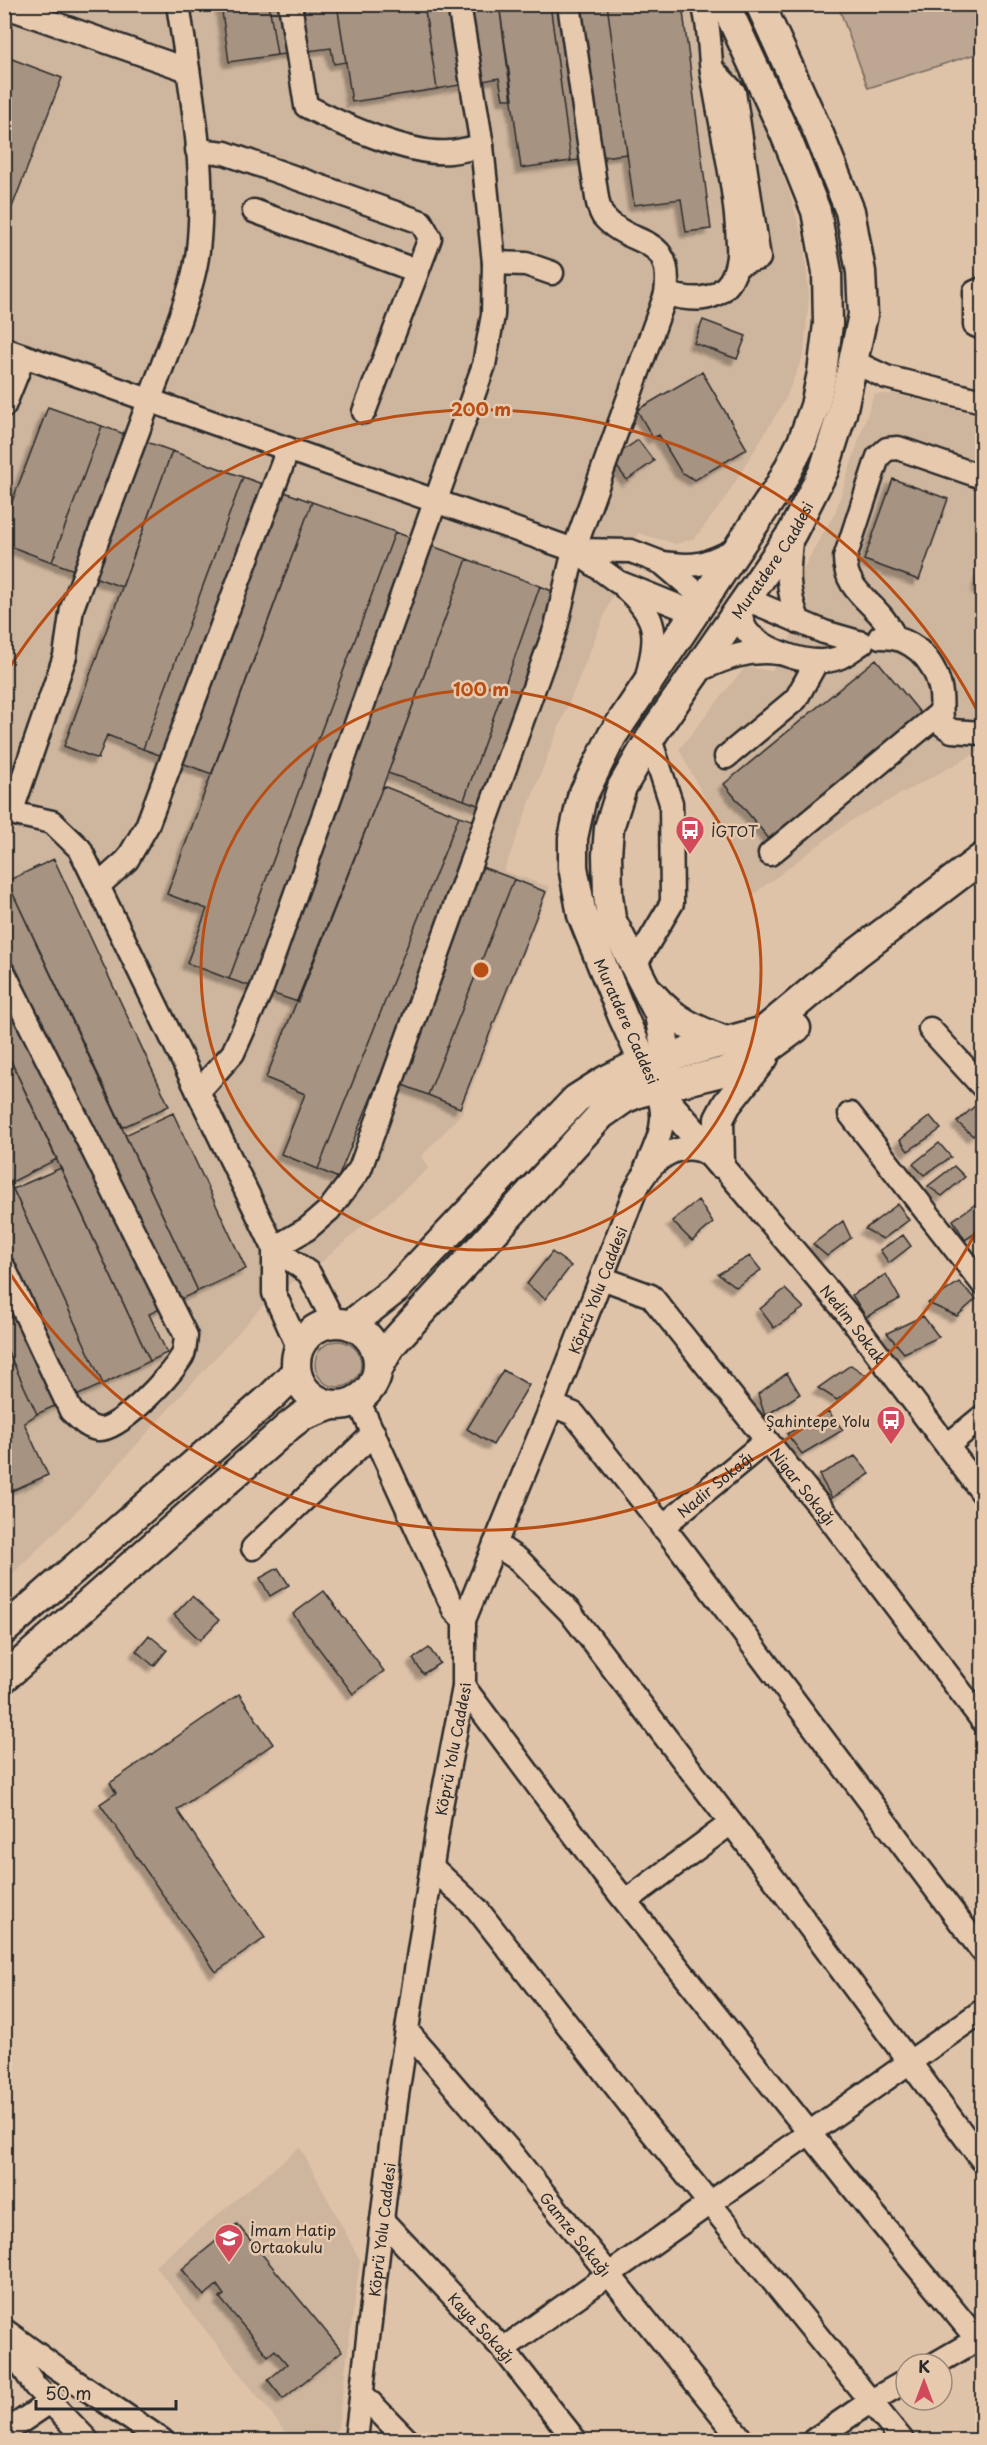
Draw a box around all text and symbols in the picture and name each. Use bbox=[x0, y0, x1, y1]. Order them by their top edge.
text: 200 m bbox=[451, 395, 511, 422]
street label: Muratdere Caddesi bbox=[725, 497, 818, 623]
text: 100 m bbox=[453, 675, 509, 702]
bus stop icon: İGTOT bbox=[674, 814, 706, 856]
place label: İGTOT bbox=[711, 819, 759, 842]
street label: Muratdere Caddesi bbox=[589, 954, 665, 1088]
centre of rings bbox=[471, 960, 491, 980]
street label: Köprü Yolu Caddesi bbox=[562, 1223, 632, 1357]
street label: Nedim Sokak bbox=[816, 1279, 892, 1368]
bus stop icon: Şahintepe Yolu bbox=[875, 1404, 907, 1446]
place label: Şahintepe Yolu bbox=[766, 1409, 870, 1432]
street label: Nigar Sokağı bbox=[765, 1442, 842, 1530]
street label: Nadir Sokağı bbox=[671, 1445, 758, 1522]
street label: Köprü Yolu Caddesi bbox=[428, 1682, 476, 1817]
street label: Köprü Yolu Caddesi bbox=[362, 2161, 400, 2298]
street label: Gamze Sokağı bbox=[535, 2186, 617, 2281]
place label: İmam Hatip Ortaokulu bbox=[250, 2218, 336, 2258]
school or university icon: İmam Hatip Ortaokulu bbox=[213, 2222, 245, 2264]
street label: Kaya Sokağı bbox=[444, 2287, 521, 2368]
north arrow bbox=[894, 2352, 954, 2412]
text: K bbox=[918, 2354, 930, 2378]
scale bar bbox=[36, 2373, 176, 2411]
text: 50 m bbox=[45, 2379, 92, 2406]

